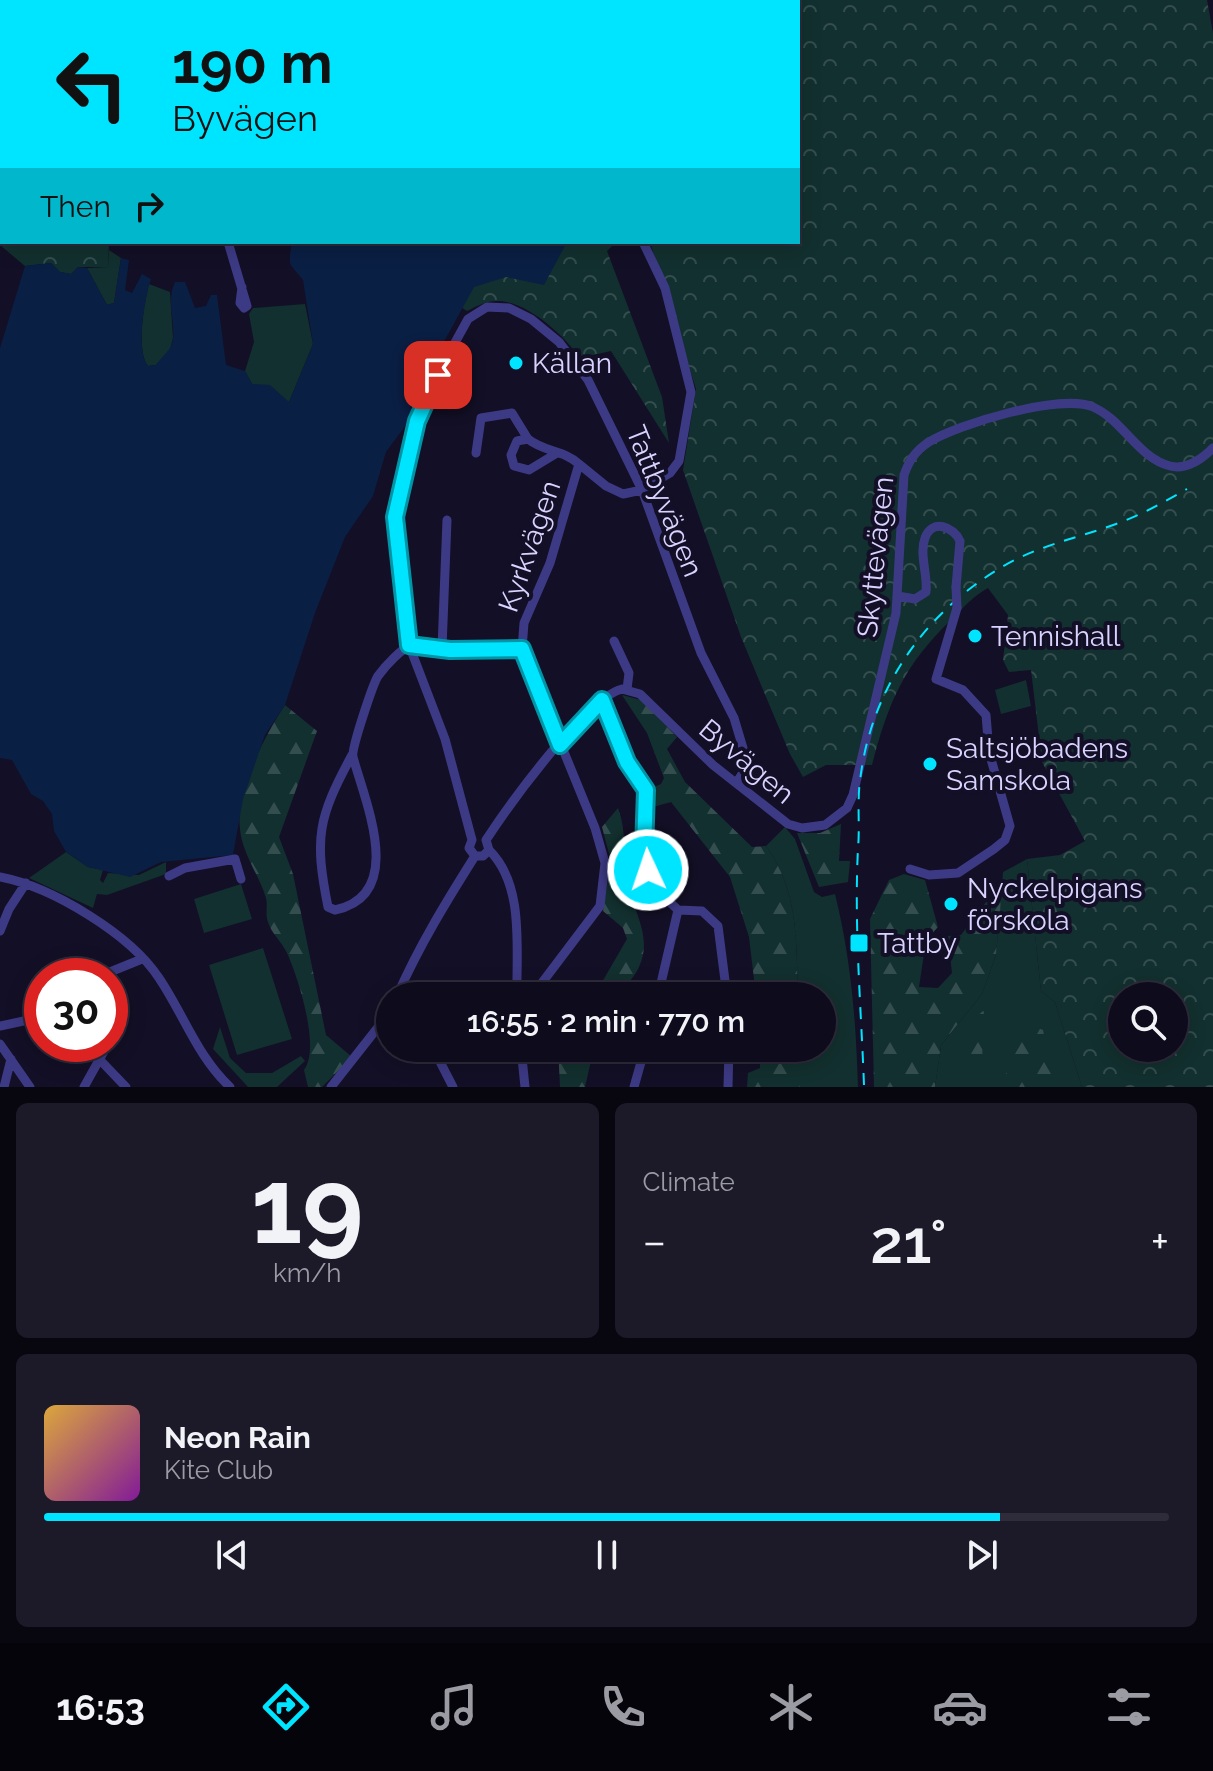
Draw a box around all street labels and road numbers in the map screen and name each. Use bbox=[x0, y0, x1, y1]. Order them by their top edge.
street label: Tattbyvägen bbox=[619, 421, 710, 581]
street label: Skyttevägen bbox=[851, 475, 900, 639]
street label: Kyrkvägen bbox=[492, 476, 567, 616]
street label: Byvägen bbox=[693, 712, 801, 811]

